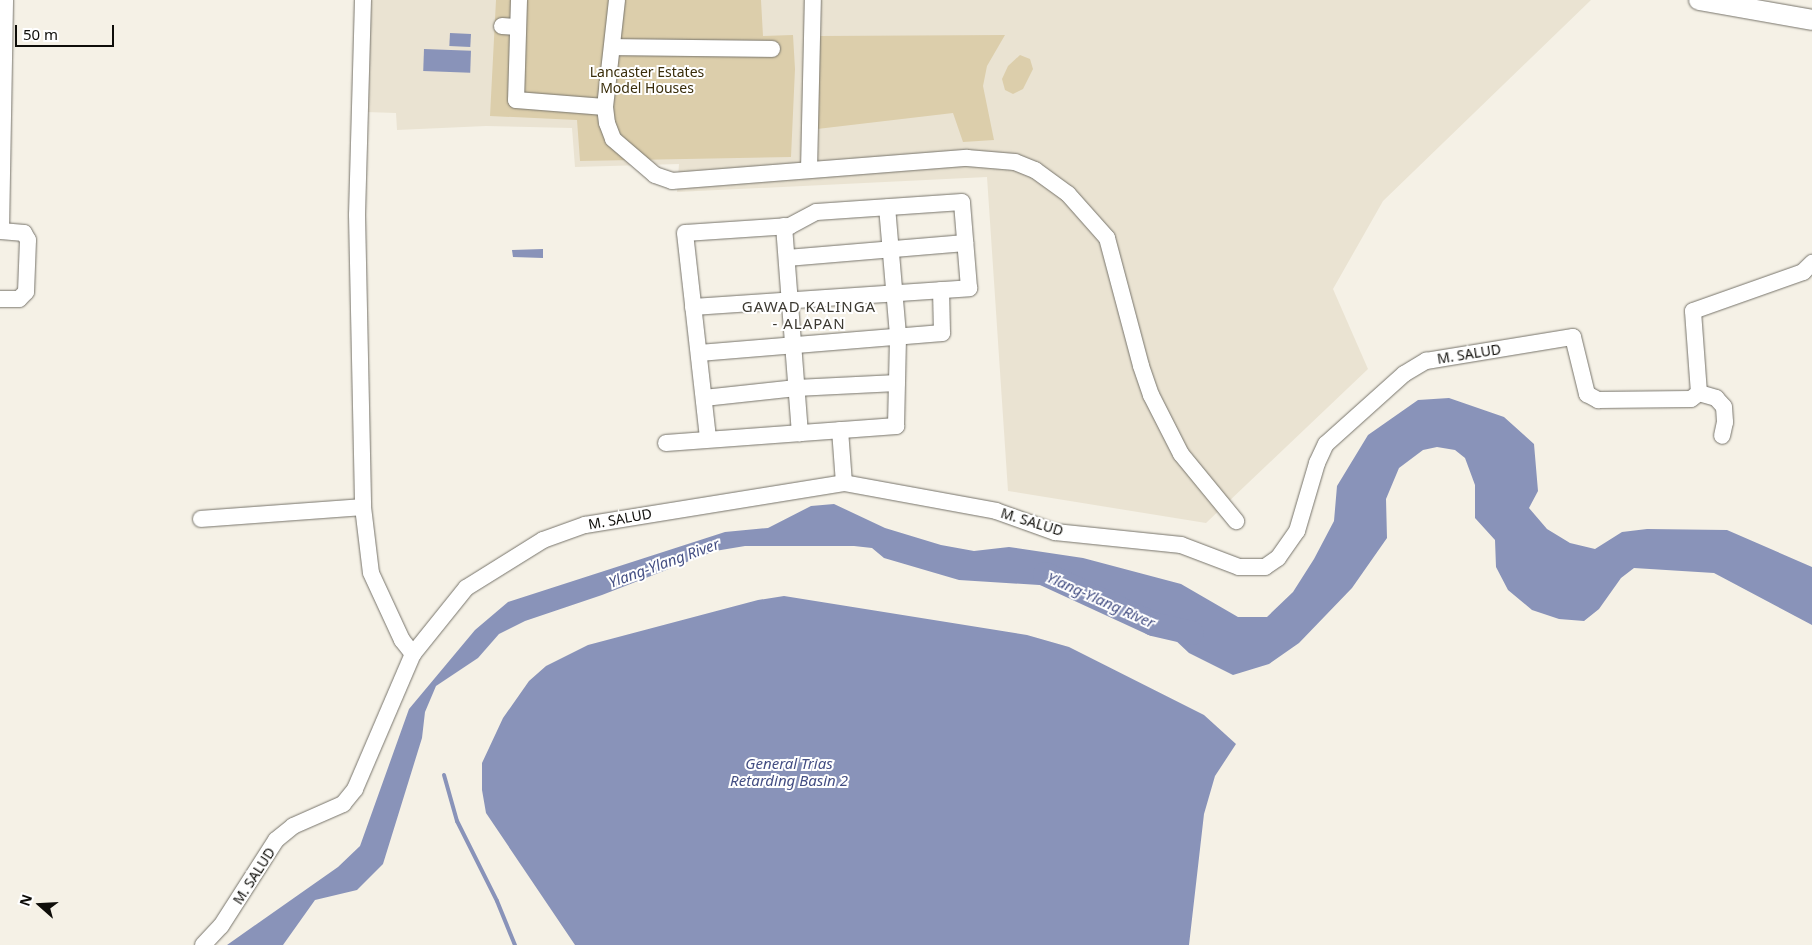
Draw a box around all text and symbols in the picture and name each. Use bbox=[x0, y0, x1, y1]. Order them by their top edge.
scale bar bbox=[18, 15, 116, 47]
text: 50 m bbox=[23, 24, 58, 44]
park label: Lancaster Estates Model Houses bbox=[590, 64, 704, 96]
district label: GAWAD KALINGA - ALAPAN bbox=[740, 297, 878, 332]
street label: M. SALUD bbox=[1436, 341, 1502, 367]
street label: M. SALUD bbox=[587, 505, 653, 533]
street label: M. SALUD bbox=[999, 505, 1065, 539]
water label: Ylang-Ylang River bbox=[606, 535, 722, 591]
water label: Ylang-Ylang River bbox=[1044, 568, 1158, 632]
water label: General Trias Retarding Basin 2 bbox=[730, 754, 848, 789]
street label: M. SALUD bbox=[229, 844, 279, 908]
north arrow bbox=[15, 880, 65, 930]
text: N bbox=[15, 891, 36, 908]

